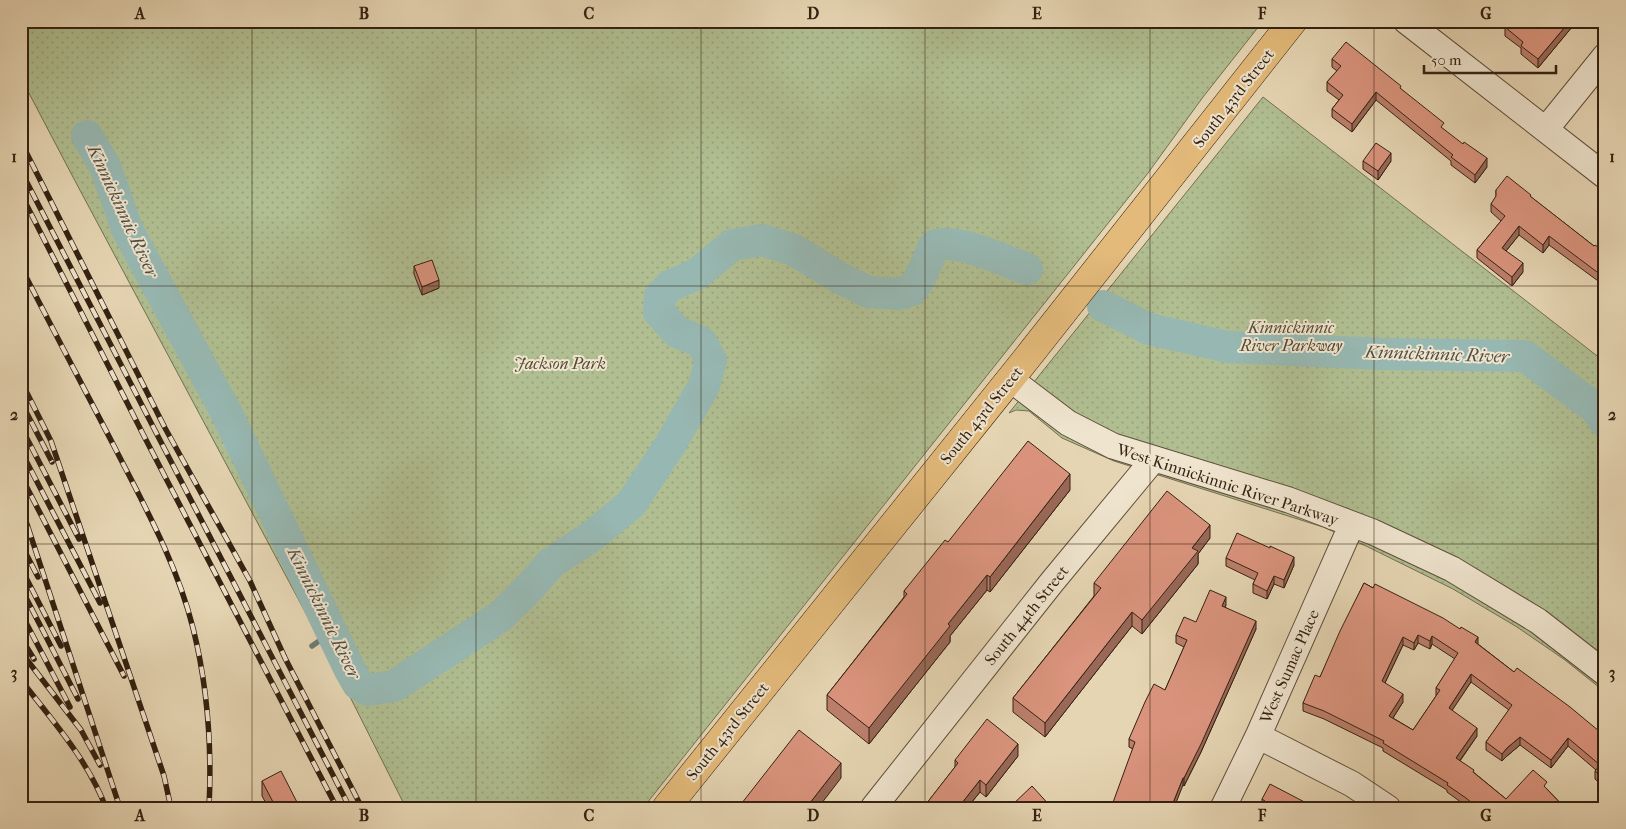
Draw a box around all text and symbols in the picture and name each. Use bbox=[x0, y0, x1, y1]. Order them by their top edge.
text: A bbox=[134, 4, 146, 23]
text: B bbox=[359, 4, 369, 23]
text: C bbox=[584, 4, 595, 23]
text: D bbox=[807, 4, 819, 23]
text: E bbox=[1032, 4, 1042, 23]
text: F bbox=[1257, 4, 1267, 23]
text: G bbox=[1480, 4, 1492, 23]
scale bar bbox=[1424, 42, 1556, 74]
street label: South 43rd Street bbox=[1189, 45, 1278, 152]
text: 50 m bbox=[1431, 51, 1462, 69]
water label: Kinnickinnic River bbox=[82, 140, 163, 283]
text: 1 bbox=[11, 147, 17, 166]
text: 1 bbox=[1609, 147, 1615, 166]
park label: Kinnickinnic River Parkway bbox=[1239, 318, 1342, 355]
water label: Kinnickinnic River bbox=[1363, 341, 1511, 368]
park label: Jackson Park bbox=[514, 354, 606, 373]
street label: South 43rd Street bbox=[936, 362, 1027, 468]
text: 2 bbox=[10, 405, 18, 424]
text: 2 bbox=[1608, 405, 1616, 424]
street label: West Kinnickinnic River Parkway bbox=[1114, 439, 1342, 529]
water label: Kinnickinnic River bbox=[282, 542, 365, 684]
street label: South 44th Street bbox=[980, 561, 1073, 669]
street label: West Sumac Place bbox=[1255, 606, 1323, 727]
text: 3 bbox=[11, 663, 17, 683]
text: 3 bbox=[1609, 663, 1615, 683]
street label: South 43rd Street bbox=[682, 678, 773, 784]
text: A bbox=[134, 806, 146, 825]
text: B bbox=[359, 806, 369, 825]
text: C bbox=[584, 806, 595, 825]
text: D bbox=[807, 806, 819, 825]
text: E bbox=[1032, 806, 1042, 825]
text: F bbox=[1257, 806, 1267, 825]
text: G bbox=[1480, 806, 1492, 825]

